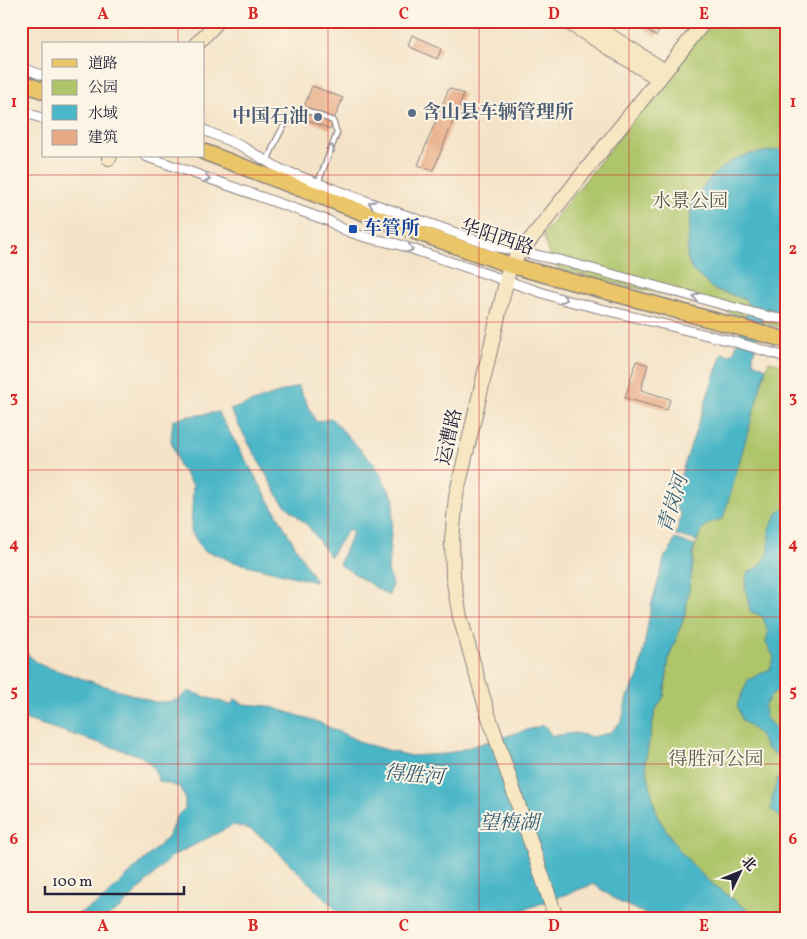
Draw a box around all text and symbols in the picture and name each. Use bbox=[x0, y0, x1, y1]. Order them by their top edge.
text: A bbox=[97, 4, 109, 26]
text: B bbox=[248, 4, 259, 26]
text: C bbox=[399, 4, 409, 26]
text: D bbox=[548, 4, 560, 26]
text: E bbox=[699, 4, 709, 26]
legend bbox=[42, 42, 205, 158]
text: 道路 bbox=[88, 54, 118, 75]
text: 公园 bbox=[88, 78, 118, 99]
text: 1 bbox=[11, 92, 17, 114]
text: 1 bbox=[790, 92, 796, 114]
place label: 含山县车辆管理所 bbox=[422, 100, 574, 126]
text: 水域 bbox=[88, 104, 118, 125]
place label: 中国石油 bbox=[232, 104, 308, 130]
marker: 含山县车辆管理所 bbox=[406, 107, 418, 119]
marker: 中国石油 bbox=[312, 111, 324, 123]
text: 建筑 bbox=[88, 128, 118, 149]
one-way arrow bbox=[325, 145, 335, 153]
one-way arrow bbox=[202, 173, 211, 183]
park label: 水景公园 bbox=[652, 189, 728, 215]
one-way arrow bbox=[369, 200, 377, 210]
street label: 华阳西路 bbox=[457, 214, 537, 262]
place label: 车管所 bbox=[363, 216, 420, 242]
marker: 车管所 bbox=[347, 223, 359, 235]
text: 2 bbox=[10, 239, 18, 261]
text: 2 bbox=[789, 239, 797, 261]
one-way arrow bbox=[405, 243, 414, 253]
one-way arrow bbox=[560, 293, 569, 304]
one-way arrow bbox=[693, 293, 701, 303]
text: 3 bbox=[10, 387, 18, 409]
text: 3 bbox=[789, 387, 797, 409]
street label: 运漕路 bbox=[431, 406, 469, 468]
water label: 青岗河 bbox=[652, 468, 697, 537]
text: 4 bbox=[9, 534, 19, 556]
text: 4 bbox=[788, 534, 798, 556]
text: 5 bbox=[10, 681, 18, 703]
text: 5 bbox=[789, 681, 797, 703]
park label: 得胜河公园 bbox=[668, 747, 764, 773]
water label: 得胜河 bbox=[383, 759, 448, 793]
water label: 望梅湖 bbox=[479, 810, 542, 838]
text: 6 bbox=[10, 829, 19, 851]
text: 6 bbox=[789, 829, 798, 851]
north arrow bbox=[714, 846, 764, 896]
text: 北 bbox=[737, 853, 760, 876]
scale bar bbox=[45, 864, 184, 896]
text: 100 m bbox=[52, 872, 92, 893]
text: A bbox=[97, 916, 109, 938]
text: B bbox=[248, 916, 259, 938]
text: C bbox=[399, 916, 409, 938]
text: D bbox=[548, 916, 560, 938]
text: E bbox=[699, 916, 709, 938]

